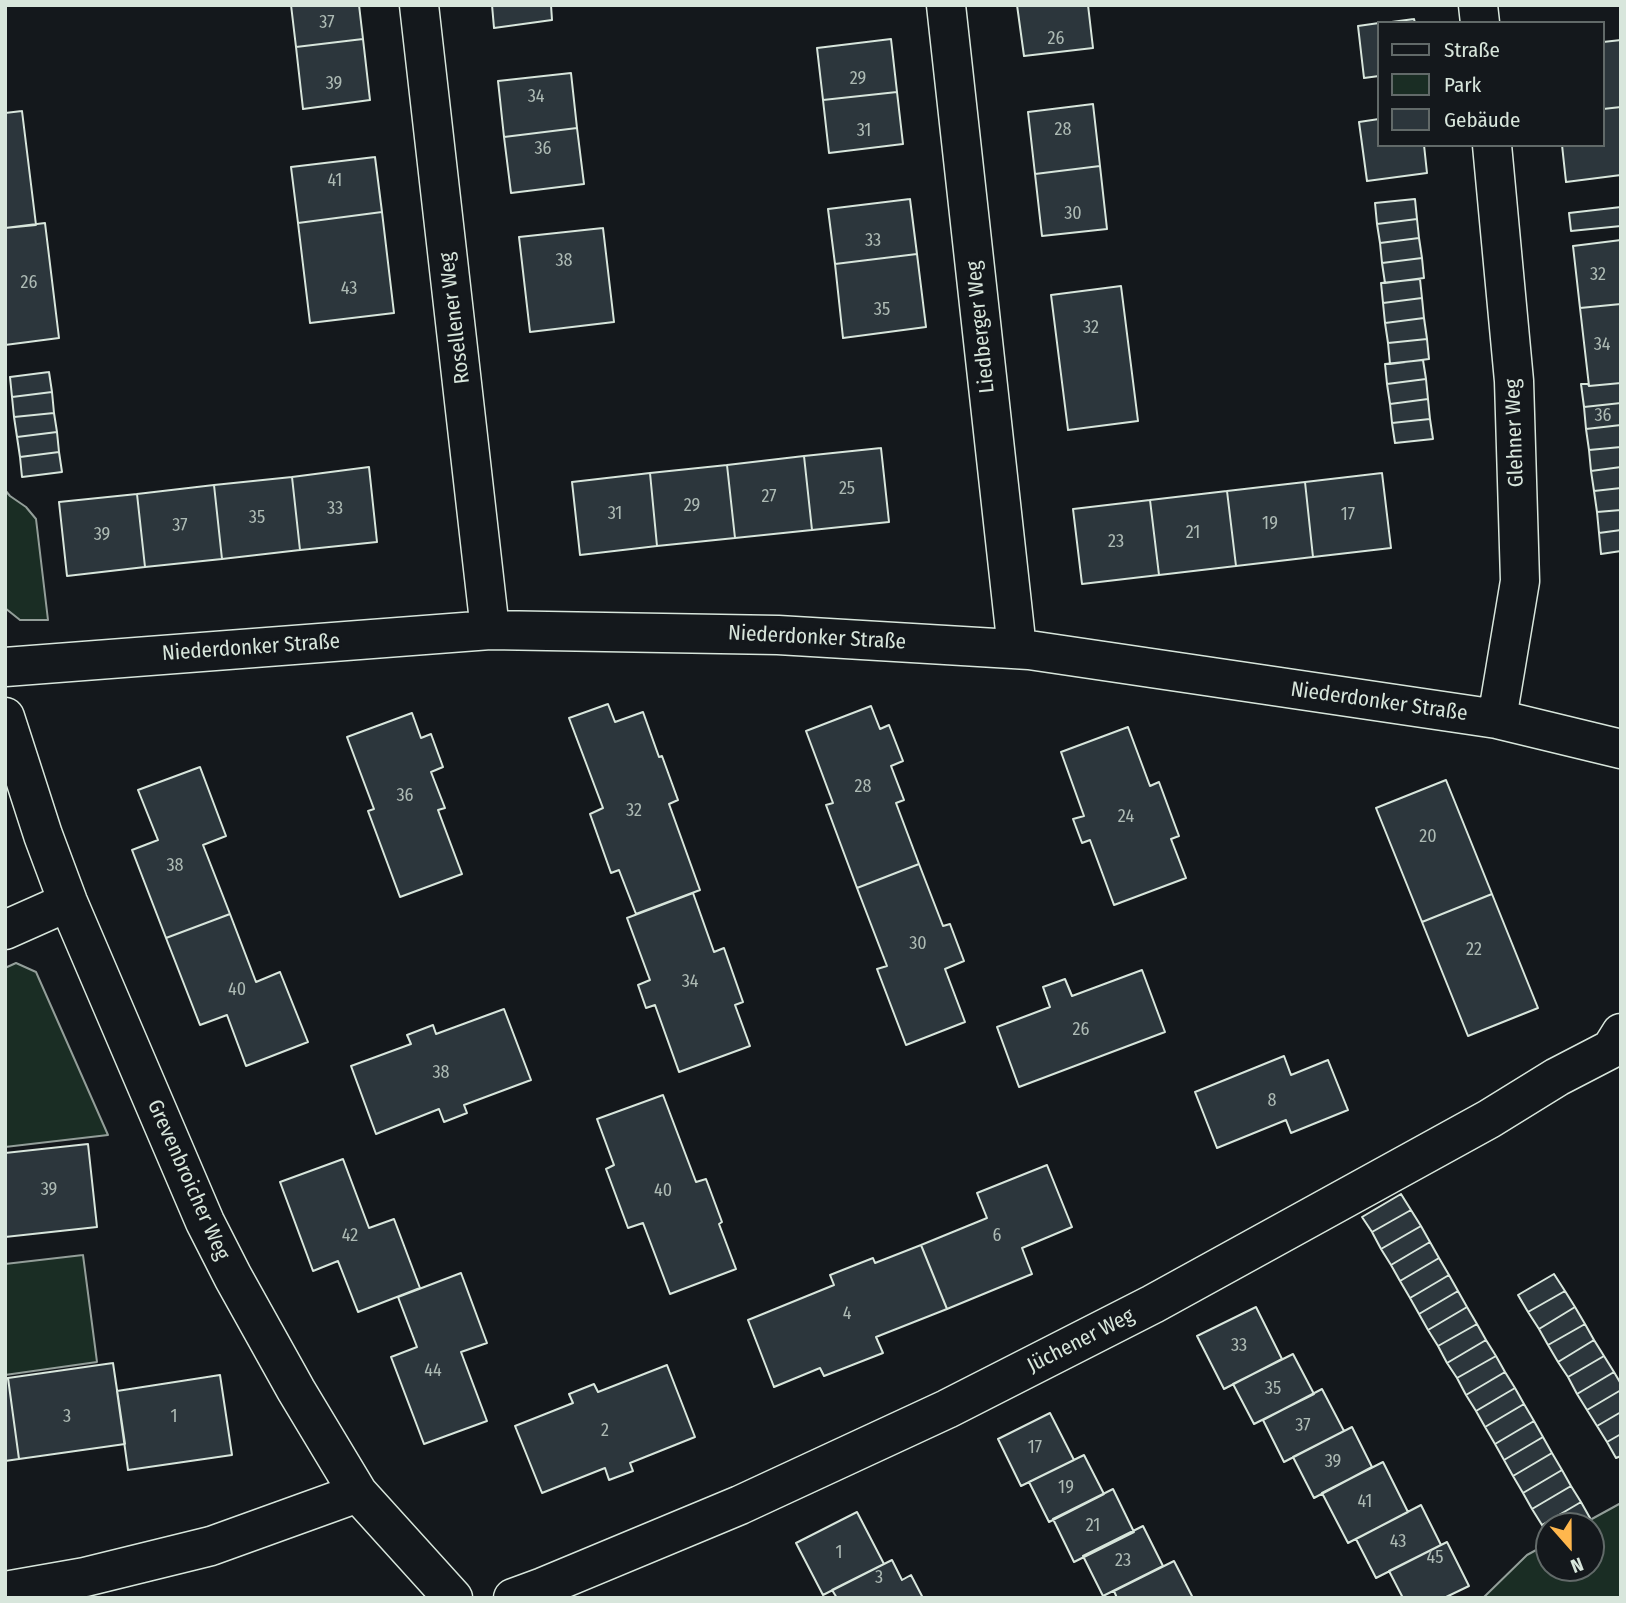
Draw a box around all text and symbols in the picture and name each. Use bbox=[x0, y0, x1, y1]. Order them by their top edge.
house number: 37 bbox=[319, 12, 335, 34]
legend bbox=[1378, 21, 1605, 147]
house number: 26 bbox=[1048, 28, 1064, 50]
text: Straße bbox=[1444, 37, 1500, 63]
house number: 29 bbox=[850, 68, 866, 90]
text: Park bbox=[1444, 72, 1481, 98]
house number: 39 bbox=[326, 73, 342, 95]
house number: 34 bbox=[528, 86, 544, 108]
text: Gebäude bbox=[1444, 107, 1520, 133]
house number: 28 bbox=[1055, 119, 1071, 141]
house number: 31 bbox=[857, 120, 871, 142]
house number: 36 bbox=[534, 138, 552, 160]
house number: 41 bbox=[328, 170, 342, 192]
house number: 30 bbox=[1064, 203, 1082, 225]
house number: 33 bbox=[865, 230, 881, 252]
house number: 38 bbox=[555, 250, 573, 272]
street label: Rosellener Weg bbox=[434, 251, 476, 385]
street label: Liedberger Weg bbox=[962, 260, 1000, 394]
house number: 32 bbox=[1590, 264, 1606, 286]
house number: 26 bbox=[21, 272, 37, 294]
house number: 43 bbox=[341, 278, 357, 300]
house number: 35 bbox=[874, 299, 890, 321]
house number: 32 bbox=[1083, 317, 1099, 339]
house number: 34 bbox=[1594, 334, 1610, 356]
street label: Glehner Weg bbox=[1501, 378, 1529, 488]
house number: 36 bbox=[1594, 405, 1612, 427]
house number: 25 bbox=[839, 478, 855, 500]
house number: 27 bbox=[761, 486, 777, 508]
house number: 29 bbox=[684, 495, 700, 517]
house number: 33 bbox=[327, 498, 343, 520]
house number: 31 bbox=[608, 503, 622, 525]
house number: 17 bbox=[1341, 504, 1355, 526]
house number: 35 bbox=[249, 507, 265, 529]
house number: 19 bbox=[1262, 513, 1278, 535]
house number: 37 bbox=[172, 515, 188, 537]
house number: 21 bbox=[1186, 522, 1200, 544]
house number: 39 bbox=[94, 524, 110, 546]
house number: 23 bbox=[1108, 531, 1124, 553]
street label: Niederdonker Straße bbox=[727, 621, 907, 655]
street label: Niederdonker Straße bbox=[161, 629, 341, 667]
street label: Niederdonker Straße bbox=[1289, 677, 1469, 727]
house number: 28 bbox=[855, 776, 871, 798]
house number: 36 bbox=[396, 785, 414, 807]
house number: 32 bbox=[626, 800, 642, 822]
house number: 24 bbox=[1118, 806, 1134, 828]
house number: 20 bbox=[1419, 826, 1437, 848]
house number: 38 bbox=[166, 855, 184, 877]
house number: 30 bbox=[909, 933, 927, 955]
house number: 22 bbox=[1466, 939, 1482, 961]
house number: 34 bbox=[682, 971, 698, 993]
house number: 40 bbox=[228, 979, 246, 1001]
house number: 26 bbox=[1073, 1019, 1089, 1041]
house number: 38 bbox=[432, 1062, 450, 1084]
house number: 8 bbox=[1268, 1090, 1276, 1112]
street label: Grevenbroicher Weg bbox=[141, 1096, 235, 1264]
house number: 39 bbox=[41, 1179, 57, 1201]
house number: 40 bbox=[654, 1180, 672, 1202]
house number: 42 bbox=[342, 1225, 358, 1247]
house number: 6 bbox=[993, 1225, 1001, 1247]
house number: 4 bbox=[843, 1303, 851, 1325]
street label: Jüchener Weg bbox=[1023, 1303, 1139, 1379]
house number: 33 bbox=[1231, 1335, 1247, 1357]
house number: 44 bbox=[424, 1360, 442, 1382]
house number: 35 bbox=[1265, 1378, 1281, 1400]
house number: 3 bbox=[63, 1406, 71, 1428]
house number: 1 bbox=[170, 1406, 178, 1428]
house number: 37 bbox=[1295, 1415, 1311, 1437]
house number: 2 bbox=[601, 1420, 609, 1442]
house number: 17 bbox=[1028, 1437, 1042, 1459]
house number: 39 bbox=[1325, 1451, 1341, 1473]
house number: 19 bbox=[1058, 1477, 1074, 1499]
house number: 41 bbox=[1358, 1491, 1372, 1513]
north arrow bbox=[1535, 1512, 1605, 1582]
house number: 21 bbox=[1086, 1515, 1100, 1537]
house number: 43 bbox=[1390, 1531, 1406, 1553]
house number: 1 bbox=[835, 1542, 843, 1564]
house number: 45 bbox=[1427, 1547, 1443, 1569]
house number: 23 bbox=[1115, 1550, 1131, 1572]
text: N bbox=[1568, 1552, 1586, 1578]
house number: 3 bbox=[875, 1567, 883, 1589]

